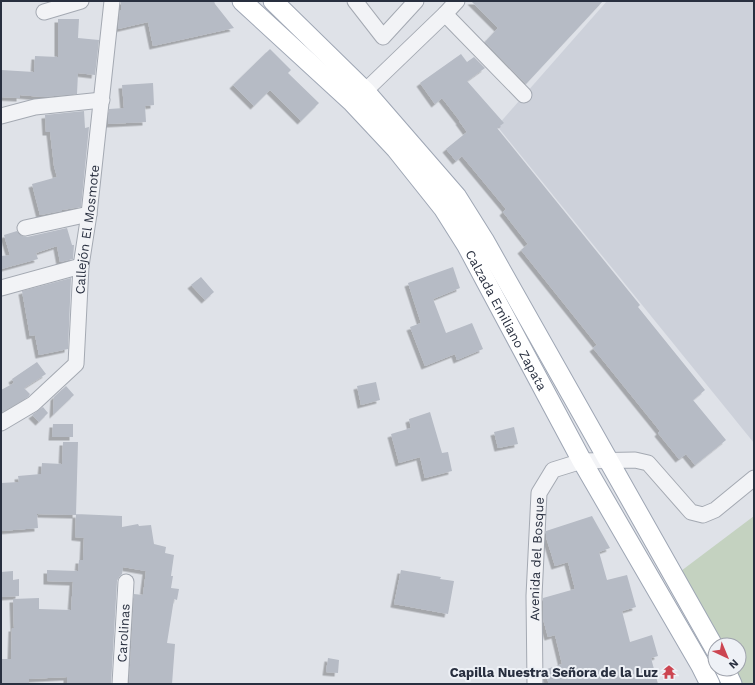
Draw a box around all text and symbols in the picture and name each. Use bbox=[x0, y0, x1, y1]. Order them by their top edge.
street label: Callejón El Mosmote bbox=[72, 164, 102, 295]
street label: Calzada Emiliano Zapata bbox=[463, 247, 551, 393]
street label: Avenida del Bosque bbox=[526, 497, 546, 621]
street label: Carolinas bbox=[114, 603, 132, 663]
north arrow bbox=[707, 637, 747, 677]
text: N bbox=[726, 656, 741, 671]
temple icon: Capilla Nuestra Señora de la Luz bbox=[661, 664, 677, 680]
place label: Capilla Nuestra Señora de la Luz bbox=[450, 665, 658, 680]

